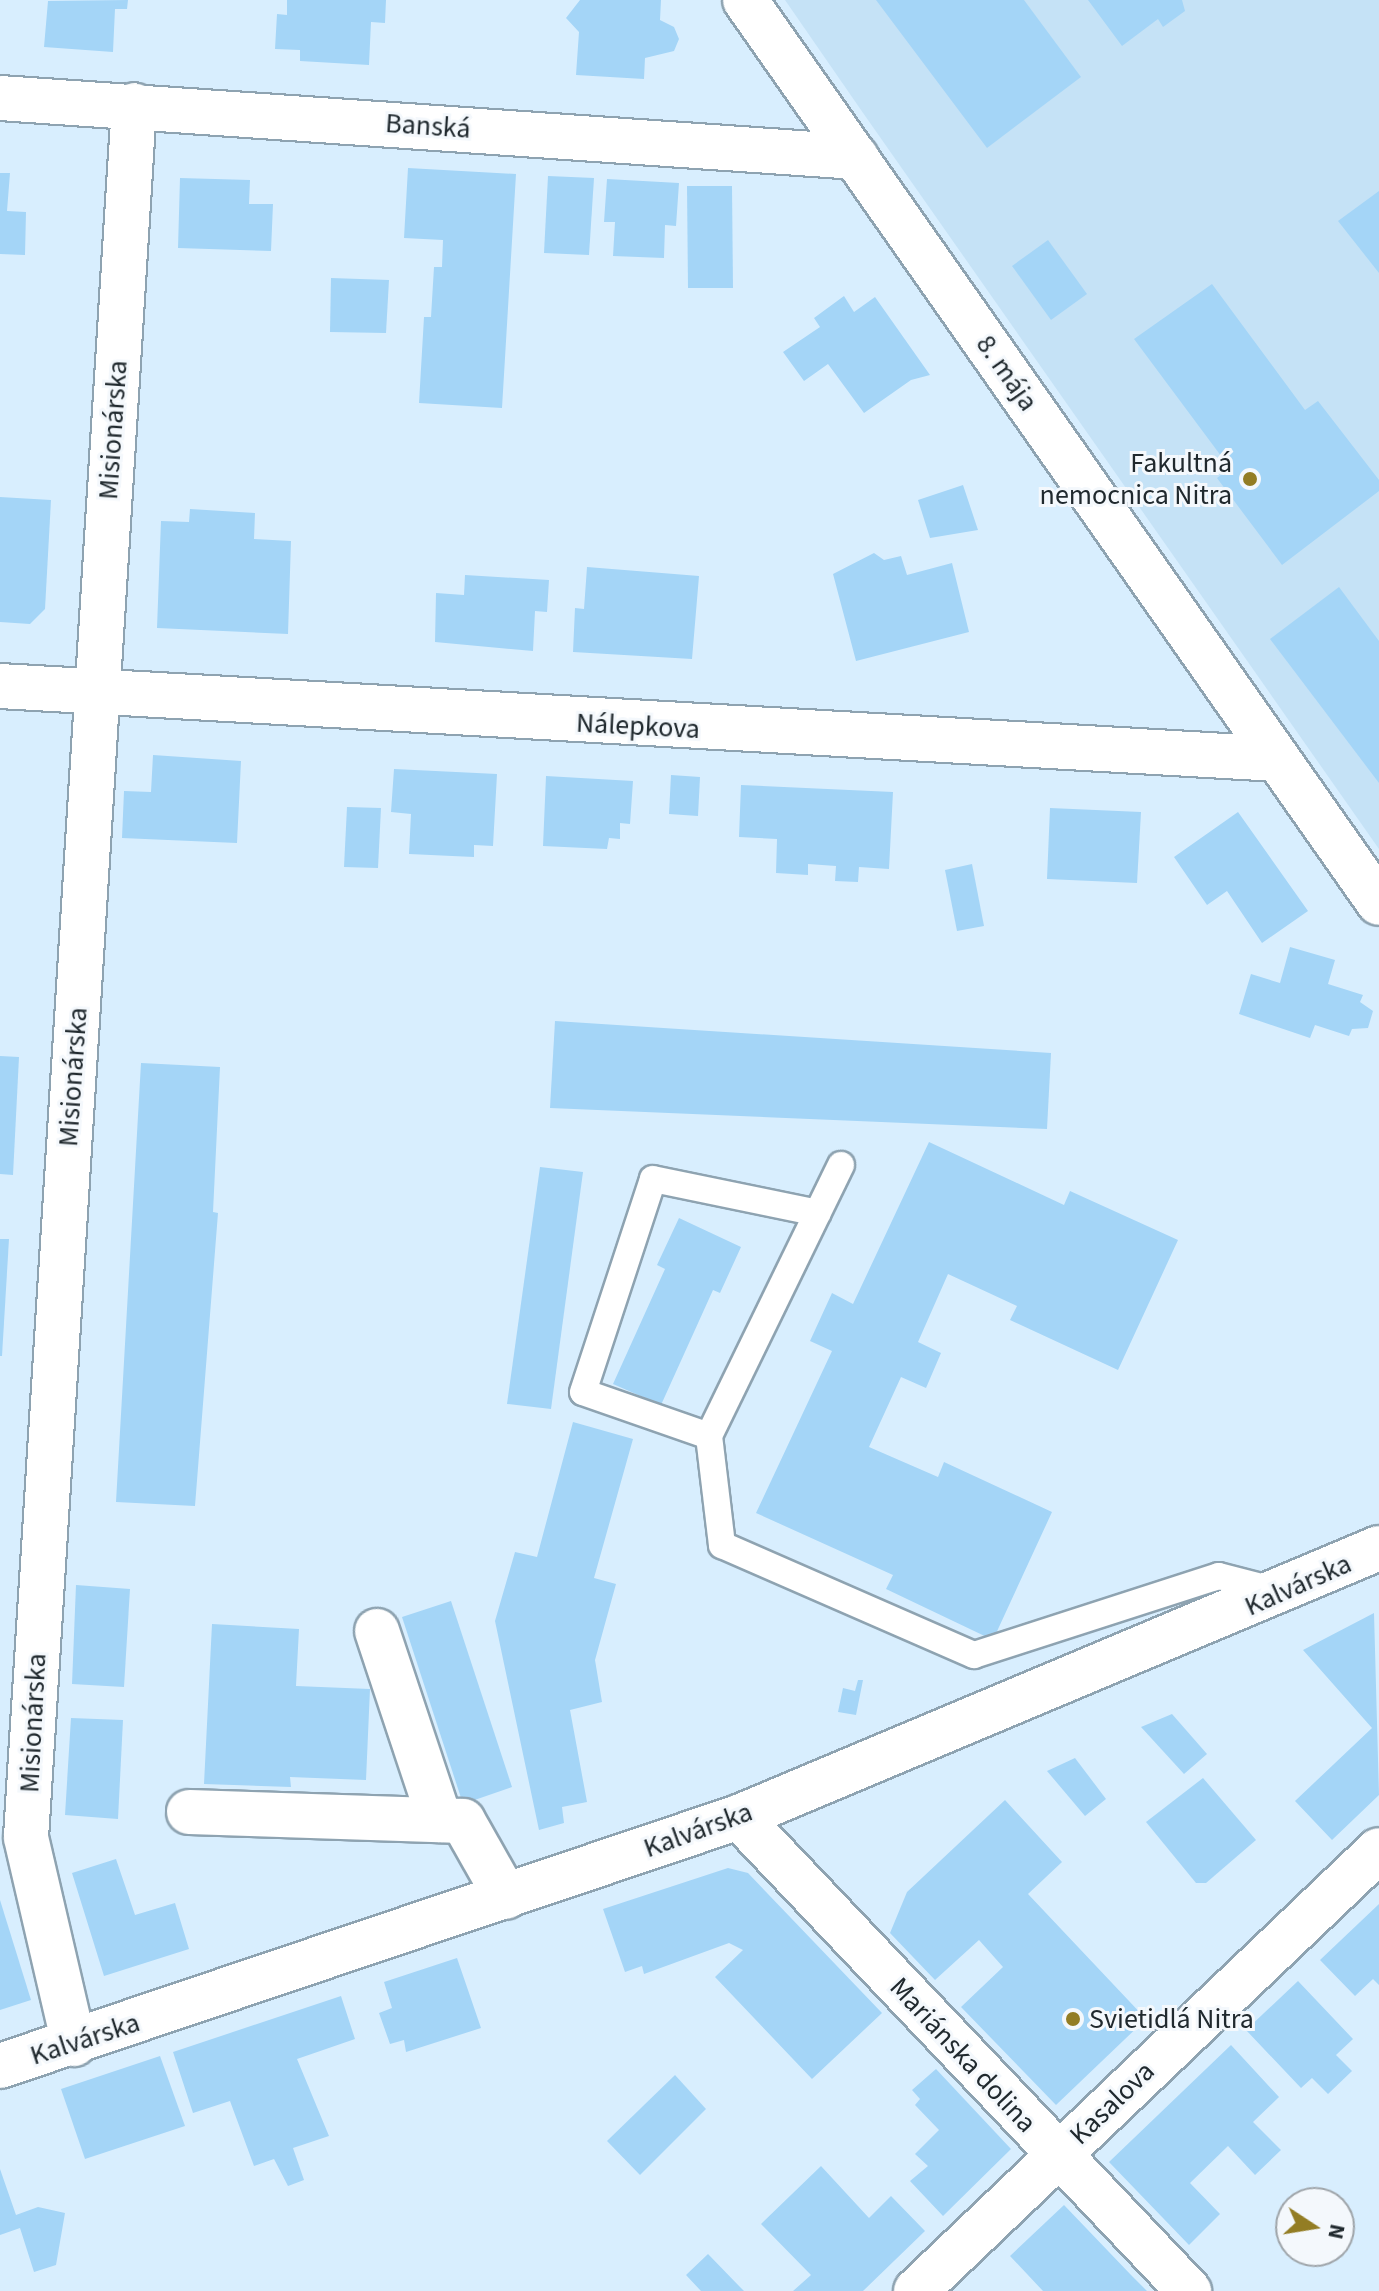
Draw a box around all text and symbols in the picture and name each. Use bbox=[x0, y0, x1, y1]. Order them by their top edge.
street label: Banská bbox=[384, 106, 472, 146]
street label: 8. mája bbox=[969, 329, 1045, 417]
street label: Misionárska bbox=[91, 359, 135, 501]
place label: Fakultná nemocnica Nitra bbox=[1040, 446, 1232, 512]
marker: Fakultná nemocnica Nitra bbox=[1239, 468, 1261, 490]
street label: Nálepkova bbox=[575, 706, 701, 746]
street label: Misionárska bbox=[51, 1006, 95, 1148]
street label: Kalvárska bbox=[1239, 1547, 1357, 1623]
street label: Misionárska bbox=[13, 1652, 53, 1794]
street label: Kalvárska bbox=[639, 1795, 757, 1865]
street label: Mariánska dolina bbox=[883, 1971, 1043, 2139]
place label: Svietidlá Nitra bbox=[1089, 2002, 1254, 2036]
street label: Kalvárska bbox=[26, 2006, 144, 2072]
marker: Svietidlá Nitra bbox=[1064, 2010, 1082, 2028]
street label: Kasalova bbox=[1063, 2054, 1161, 2152]
north arrow bbox=[1275, 2187, 1355, 2267]
text: N bbox=[1319, 2221, 1354, 2242]

